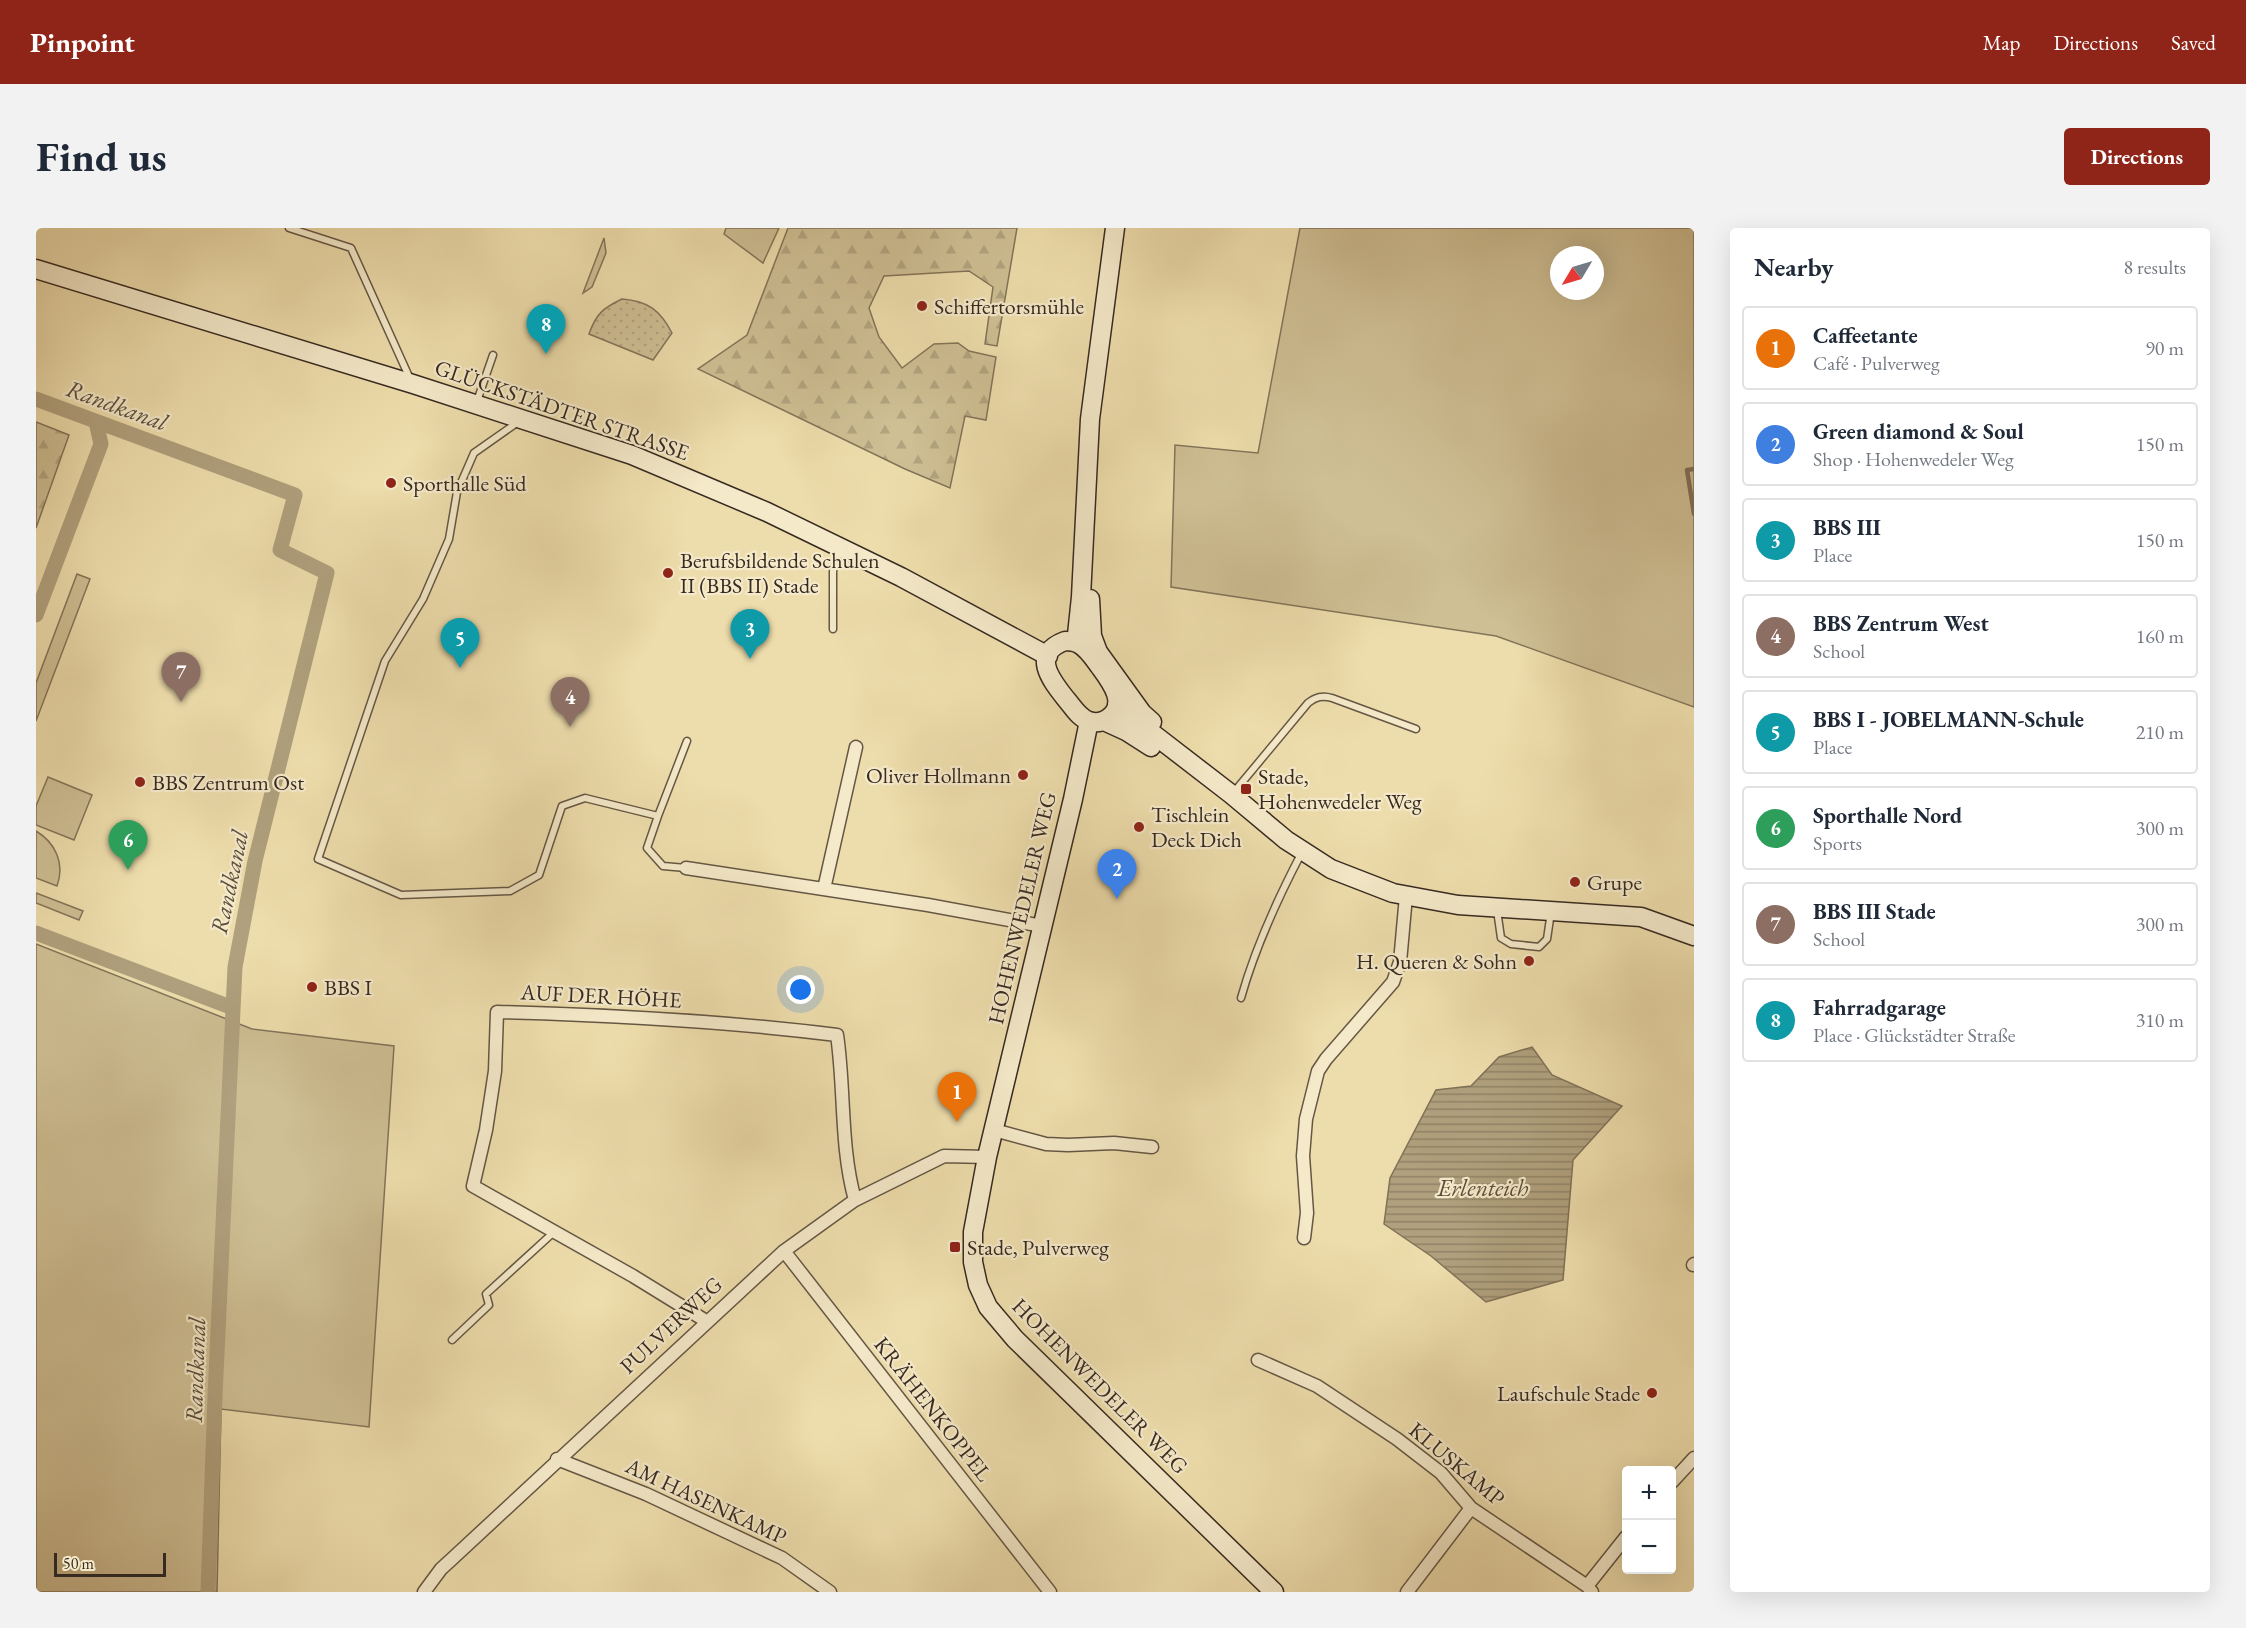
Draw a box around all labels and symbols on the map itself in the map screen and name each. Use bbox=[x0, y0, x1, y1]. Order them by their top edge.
north arrow bbox=[1550, 246, 1604, 300]
place label: Schiffertorsmühle bbox=[934, 292, 1085, 321]
marker: Schiffertorsmühle bbox=[915, 299, 929, 313]
pin: 8 bbox=[526, 304, 566, 354]
street label: GLÜCKSTÄDTER STRASSE bbox=[431, 353, 693, 467]
water label: Randkanal bbox=[62, 372, 173, 438]
place label: Sporthalle Süd bbox=[403, 469, 527, 498]
marker: Sporthalle Süd bbox=[384, 476, 398, 490]
place label: Berufsbildende Schulen II (BBS II) Stade bbox=[680, 546, 880, 600]
marker: Berufsbildende Schulen II (BBS II) Stade bbox=[661, 566, 675, 580]
pin: 3 bbox=[730, 610, 770, 659]
pin: 5 bbox=[440, 618, 480, 668]
pin: 7 bbox=[162, 652, 200, 702]
pin: 4 bbox=[550, 678, 590, 727]
place label: Oliver Hollmann bbox=[866, 761, 1011, 790]
place label: Stade, Hohenwedeler Weg bbox=[1258, 762, 1422, 816]
place label: BBS Zentrum Ost bbox=[152, 768, 304, 797]
marker: Oliver Hollmann bbox=[1016, 768, 1030, 782]
marker: BBS Zentrum Ost bbox=[133, 775, 147, 789]
marker: Stade, Hohenwedeler Weg bbox=[1239, 782, 1253, 796]
street label: HOHENWEDELER WEG bbox=[981, 789, 1063, 1027]
place label: Tischlein Deck Dich bbox=[1151, 800, 1242, 854]
pin: 6 bbox=[108, 820, 148, 870]
marker: Tischlein Deck Dich bbox=[1132, 820, 1146, 834]
water label: Randkanal bbox=[203, 826, 255, 937]
pin: 2 bbox=[1098, 850, 1136, 899]
place label: Grupe bbox=[1587, 868, 1642, 897]
marker: Grupe bbox=[1568, 875, 1582, 889]
place label: H. Queren & Sohn bbox=[1356, 947, 1517, 976]
marker: H. Queren & Sohn bbox=[1522, 954, 1536, 968]
place label: BBS I bbox=[324, 973, 372, 1002]
your location bbox=[786, 975, 815, 1004]
street label: AUF DER HÖHE bbox=[519, 977, 682, 1015]
marker: BBS I bbox=[305, 980, 319, 994]
pin: 1 bbox=[938, 1072, 976, 1122]
water label: Erlenteich bbox=[1436, 1172, 1529, 1203]
place label: Stade, Pulverweg bbox=[967, 1233, 1109, 1262]
marker: Stade, Pulverweg bbox=[948, 1240, 962, 1254]
street label: PULVERWEG bbox=[614, 1270, 728, 1380]
street label: HOHENWEDELER WEG bbox=[1006, 1292, 1194, 1480]
water label: Randkanal bbox=[178, 1316, 212, 1423]
street label: KRÄHENKOPPEL bbox=[867, 1331, 999, 1487]
place label: Laufschule Stade bbox=[1497, 1379, 1640, 1408]
marker: Laufschule Stade bbox=[1645, 1386, 1659, 1400]
street label: KLUSKAMP bbox=[1403, 1415, 1511, 1513]
street label: AM HASENKAMP bbox=[620, 1451, 791, 1551]
scale bar bbox=[54, 1550, 166, 1578]

